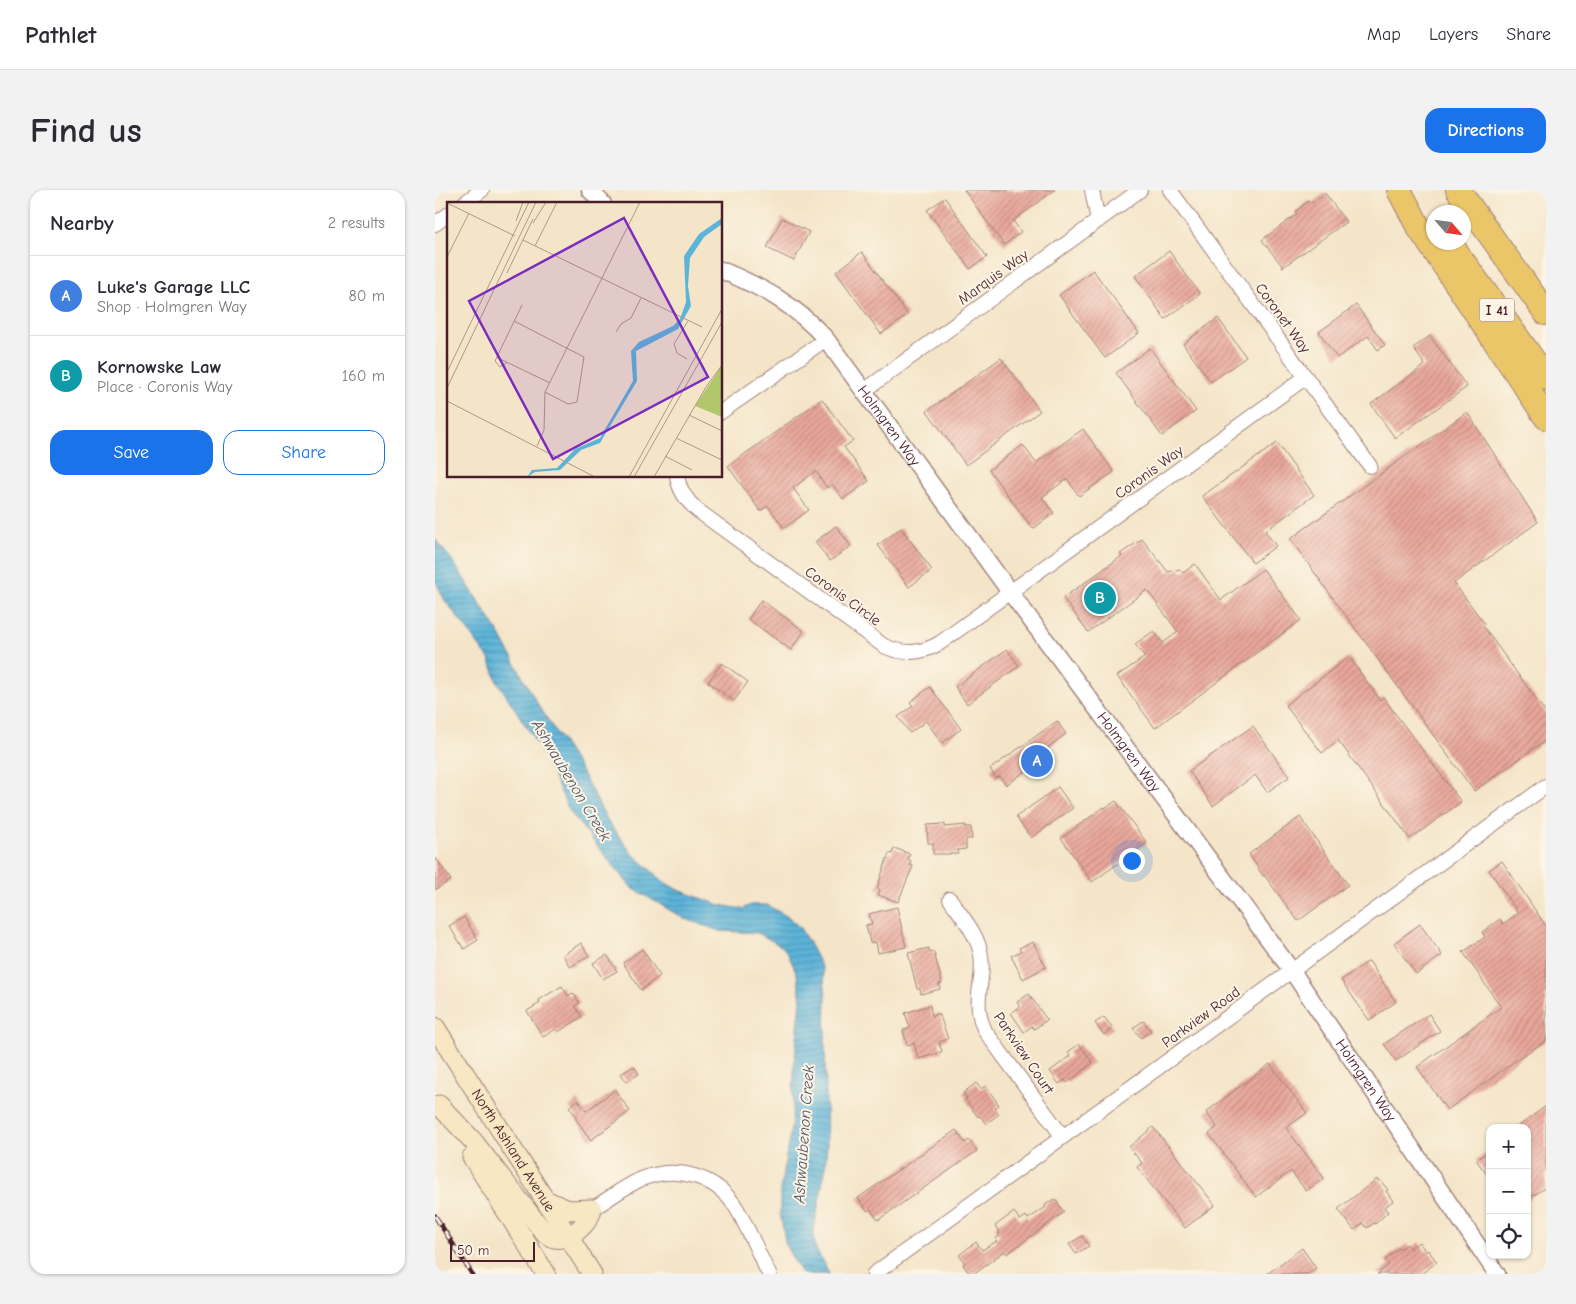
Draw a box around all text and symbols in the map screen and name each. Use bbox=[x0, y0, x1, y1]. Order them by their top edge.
text: Pathlet bbox=[25, 21, 96, 49]
text: Map bbox=[1367, 24, 1401, 45]
text: Layers bbox=[1429, 24, 1478, 45]
text: Share bbox=[1506, 24, 1551, 45]
button: Directions bbox=[1425, 108, 1546, 153]
text: Find us bbox=[30, 110, 142, 151]
inset map bbox=[447, 202, 723, 478]
north arrow bbox=[1426, 205, 1471, 250]
text: Nearby bbox=[50, 211, 114, 235]
text: 2 results bbox=[328, 214, 385, 232]
street label: Marquis Way bbox=[954, 245, 1032, 309]
text: Luke's Garage LLC bbox=[97, 276, 250, 298]
street label: Coronet Way bbox=[1252, 279, 1315, 357]
text: A bbox=[62, 287, 70, 305]
text: 80 m bbox=[348, 287, 385, 305]
text: Shop · Holmgren Way bbox=[97, 298, 247, 316]
road number: I 41 bbox=[1479, 298, 1515, 322]
text: Kornowske Law bbox=[97, 356, 221, 378]
text: B bbox=[61, 367, 71, 385]
text: 160 m bbox=[342, 367, 385, 385]
text: Place · Coronis Way bbox=[97, 378, 232, 396]
street label: Holmgren Way bbox=[854, 382, 925, 470]
button: Save bbox=[50, 430, 213, 475]
button: Share bbox=[223, 430, 385, 475]
street label: Coronis Way bbox=[1111, 441, 1187, 503]
street label: Coronis Circle bbox=[801, 562, 885, 630]
pin: B bbox=[1084, 579, 1116, 617]
street label: Holmgren Way bbox=[1093, 708, 1165, 796]
water label: Ashwaubenon Creek bbox=[527, 716, 615, 845]
pin: A bbox=[1021, 742, 1053, 780]
your location bbox=[1119, 848, 1145, 874]
street label: Parkview Road bbox=[1158, 983, 1244, 1051]
street label: Parkview Court bbox=[990, 1009, 1058, 1098]
street label: Holmgren Way bbox=[1332, 1036, 1400, 1125]
water label: Ashwaubenon Creek bbox=[790, 1064, 818, 1205]
street label: North Ashland Avenue bbox=[468, 1085, 559, 1215]
map controls bbox=[1486, 1124, 1531, 1259]
button: + bbox=[1486, 1124, 1531, 1169]
button: − bbox=[1486, 1169, 1531, 1214]
button: locate bbox=[1486, 1214, 1531, 1259]
scale bar bbox=[450, 1239, 535, 1262]
text: 50 m bbox=[457, 1242, 489, 1259]

